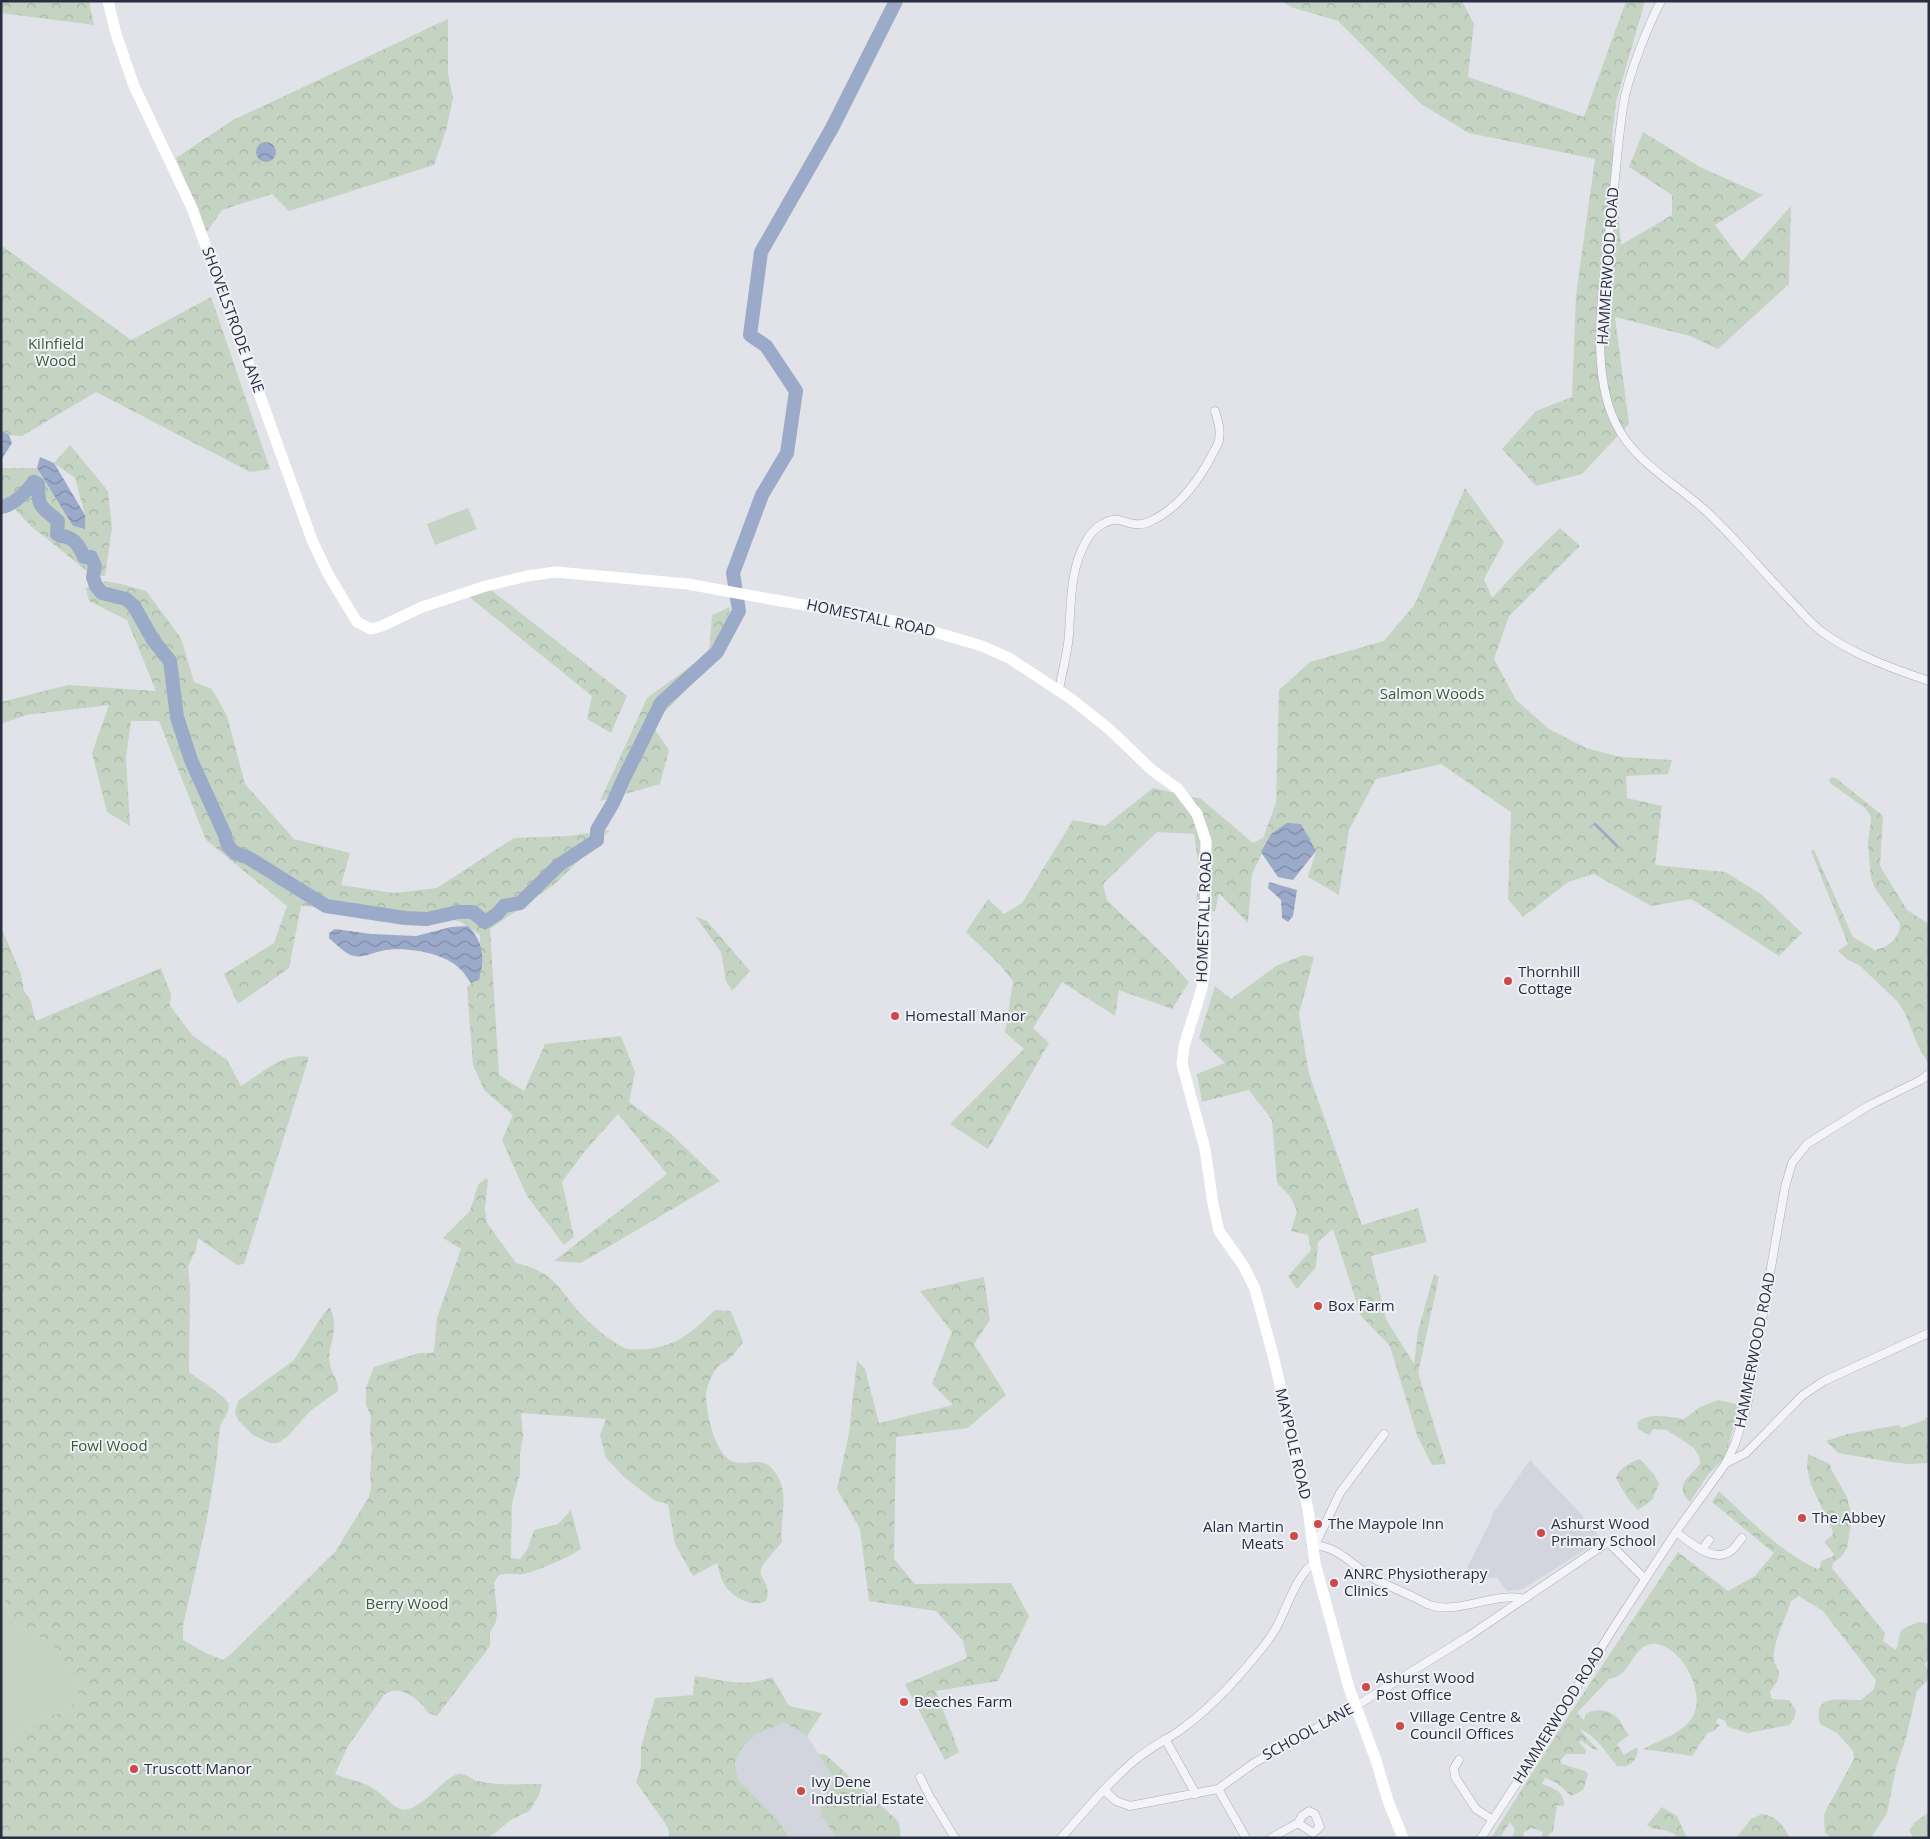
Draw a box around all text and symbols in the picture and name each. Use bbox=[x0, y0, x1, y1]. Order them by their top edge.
street label: HAMMERWOOD ROAD bbox=[1592, 186, 1623, 346]
street label: SHOVELSTRODE LANE bbox=[198, 244, 270, 395]
park label: Kilnfield Wood bbox=[28, 333, 84, 370]
street label: HOMESTALL ROAD bbox=[805, 594, 938, 640]
park label: Salmon Woods bbox=[1380, 683, 1484, 703]
street label: HOMESTALL ROAD bbox=[1191, 851, 1215, 983]
place label: Thornhill Cottage bbox=[1518, 961, 1580, 998]
marker: Thornhill Cottage bbox=[1502, 975, 1514, 987]
place label: Homestall Manor bbox=[905, 1005, 1026, 1025]
marker: Homestall Manor bbox=[889, 1010, 901, 1022]
street label: HAMMERWOOD ROAD bbox=[1729, 1270, 1779, 1429]
place label: Box Farm bbox=[1328, 1295, 1395, 1315]
marker: Box Farm bbox=[1312, 1300, 1324, 1312]
street label: MAYPOLE ROAD bbox=[1271, 1386, 1316, 1501]
park label: Fowl Wood bbox=[70, 1435, 148, 1455]
place label: The Abbey bbox=[1812, 1507, 1886, 1527]
marker: The Abbey bbox=[1796, 1512, 1808, 1524]
place label: The Maypole Inn bbox=[1328, 1513, 1444, 1533]
place label: Ashurst Wood Primary School bbox=[1551, 1513, 1656, 1550]
place label: Alan Martin Meats bbox=[1203, 1516, 1284, 1553]
marker: The Maypole Inn bbox=[1312, 1518, 1324, 1530]
marker: Ashurst Wood Primary School bbox=[1535, 1527, 1547, 1539]
marker: Alan Martin Meats bbox=[1288, 1530, 1300, 1542]
place label: ANRC Physiotherapy Clinics bbox=[1344, 1563, 1488, 1600]
marker: ANRC Physiotherapy Clinics bbox=[1328, 1577, 1340, 1589]
park label: Berry Wood bbox=[366, 1593, 448, 1613]
street label: HAMMERWOOD ROAD bbox=[1508, 1642, 1609, 1787]
place label: Ashurst Wood Post Office bbox=[1376, 1667, 1475, 1704]
marker: Ashurst Wood Post Office bbox=[1360, 1681, 1372, 1693]
place label: Beeches Farm bbox=[914, 1691, 1012, 1711]
marker: Beeches Farm bbox=[898, 1696, 910, 1708]
street label: SCHOOL LANE bbox=[1259, 1698, 1356, 1764]
place label: Village Centre & Council Offices bbox=[1410, 1706, 1521, 1743]
marker: Village Centre & Council Offices bbox=[1394, 1720, 1406, 1732]
place label: Truscott Manor bbox=[144, 1758, 252, 1778]
marker: Truscott Manor bbox=[128, 1763, 140, 1775]
place label: Ivy Dene Industrial Estate bbox=[811, 1771, 924, 1808]
marker: Ivy Dene Industrial Estate bbox=[795, 1785, 807, 1797]

